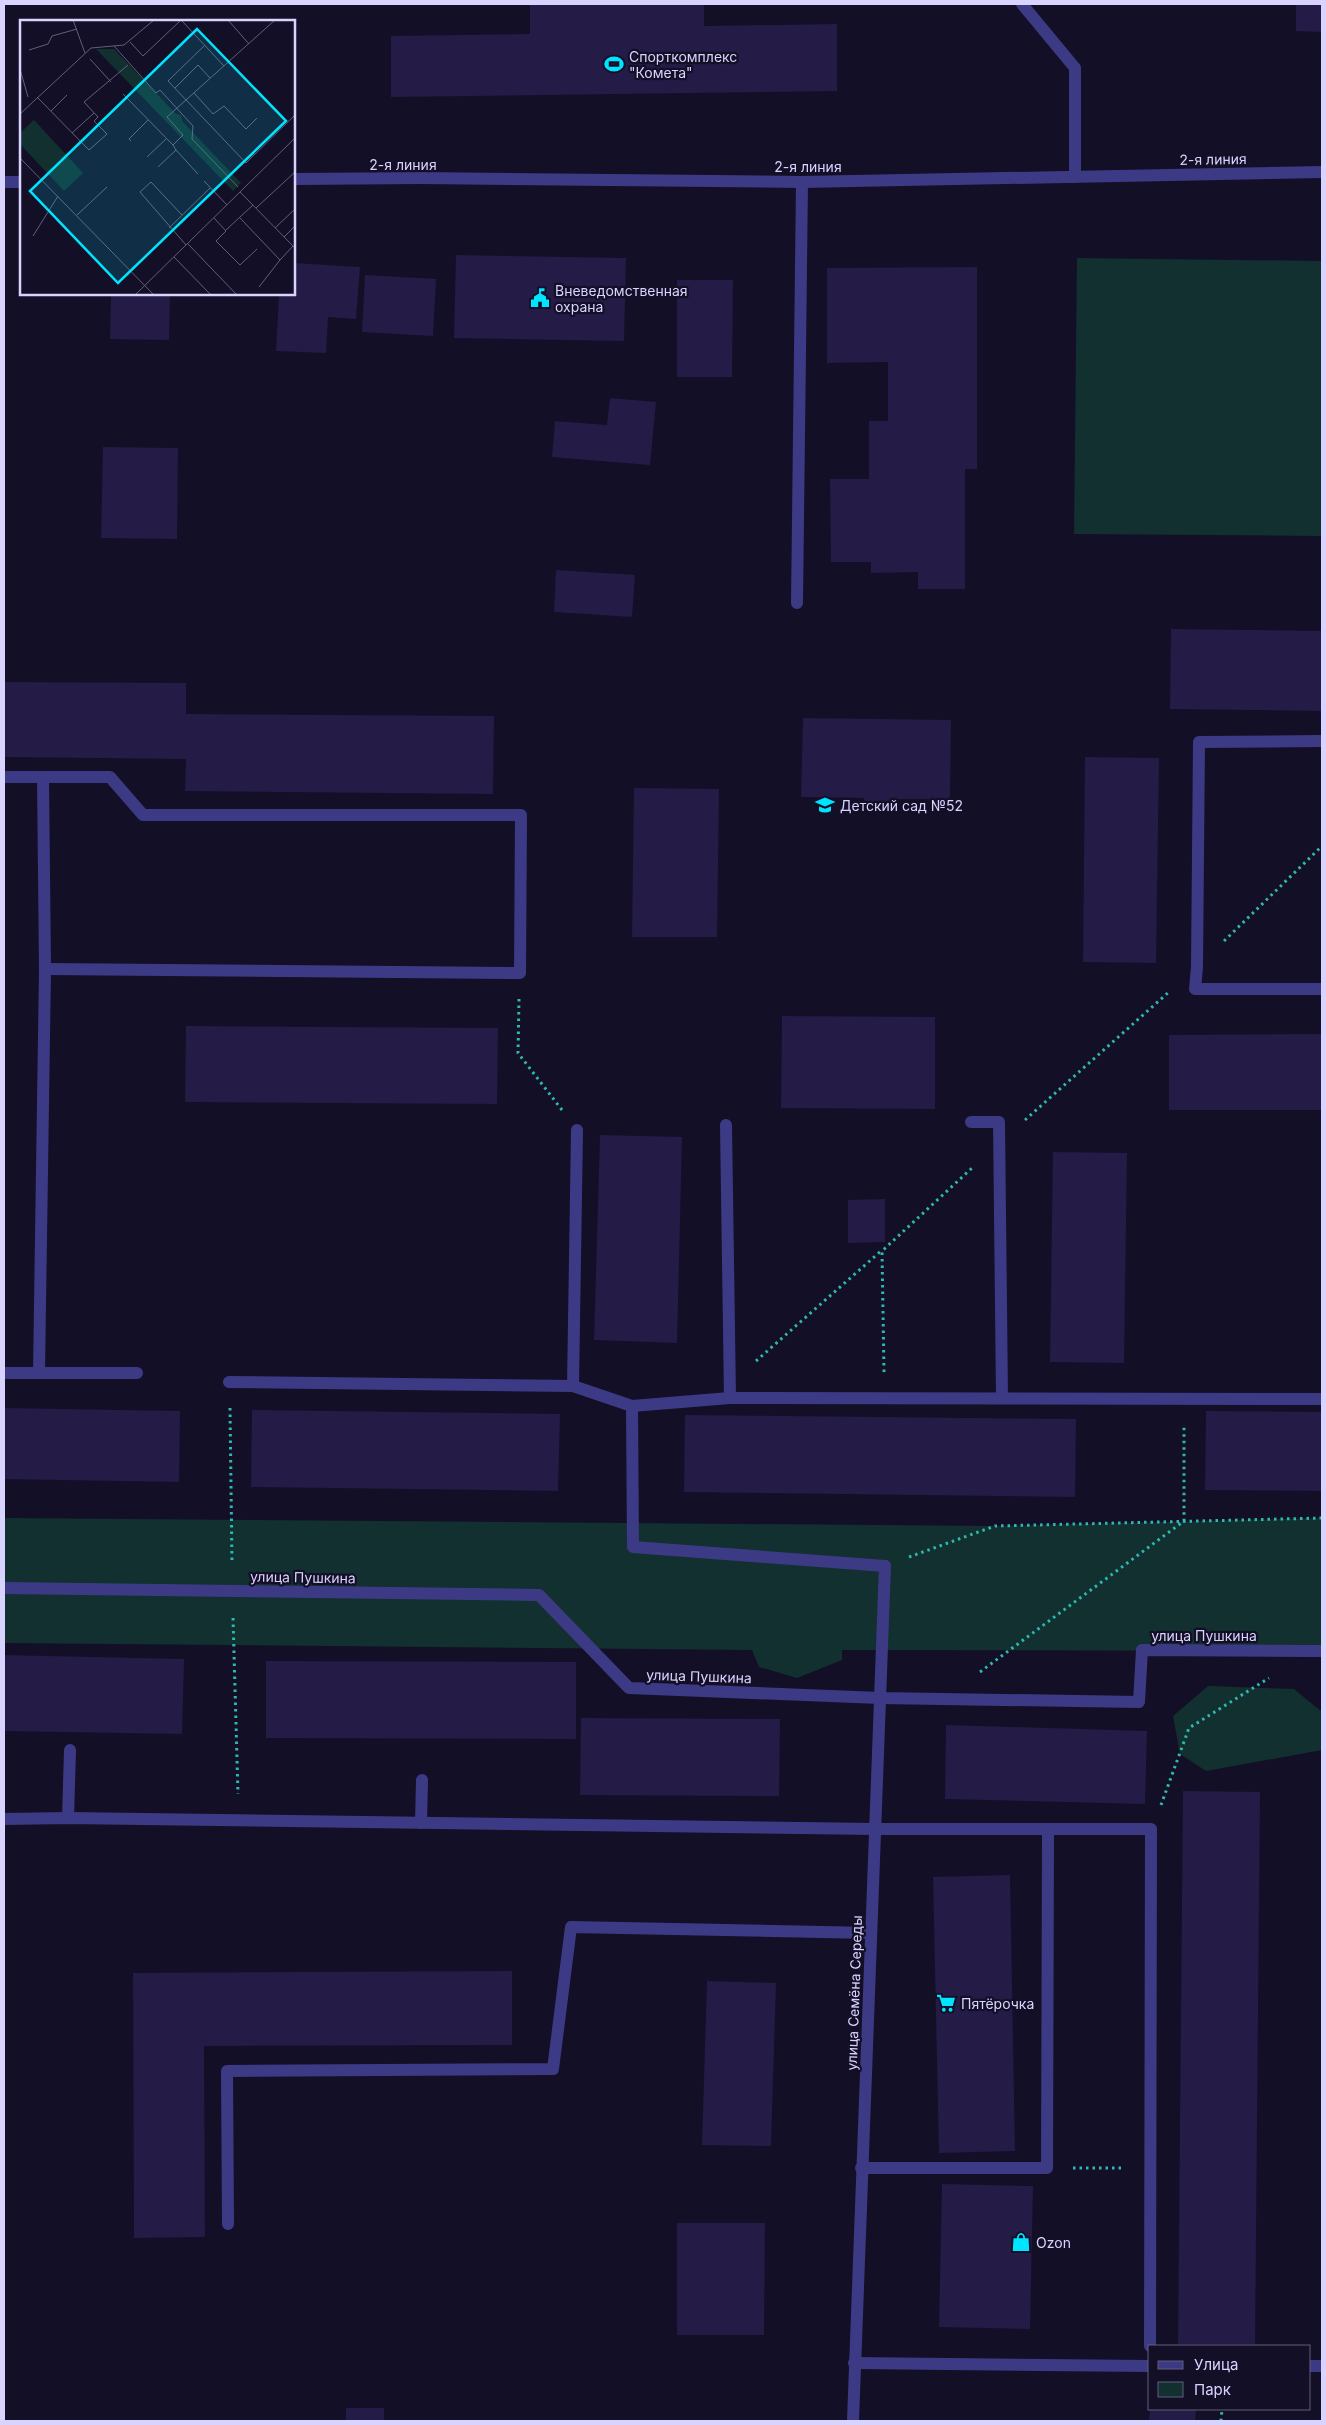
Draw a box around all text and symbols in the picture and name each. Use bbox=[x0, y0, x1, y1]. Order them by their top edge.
inset map bbox=[20, 20, 295, 295]
place label: Спорткомплекс "Комета" bbox=[629, 48, 737, 81]
sports icon: Спорткомплекс "Комета" bbox=[603, 53, 625, 75]
street label: 2-я линия bbox=[1179, 150, 1247, 168]
street label: 2-я линия bbox=[369, 156, 437, 173]
street label: 2-я линия bbox=[774, 158, 842, 175]
place label: Вневедомственная охрана bbox=[555, 282, 688, 315]
public building icon: Вневедомственная охрана bbox=[529, 287, 551, 309]
school or university icon: Детский сад №52 bbox=[814, 794, 836, 816]
place label: Детский сад №52 bbox=[840, 797, 963, 814]
street label: улица Пушкина bbox=[250, 1568, 356, 1586]
street label: улица Пушкина bbox=[1151, 1627, 1257, 1644]
street label: улица Пушкина bbox=[646, 1666, 752, 1686]
street label: улица Семёна Середы bbox=[843, 1915, 865, 2071]
supermarket icon: Пятёрочка bbox=[935, 1992, 957, 2014]
place label: Пятёрочка bbox=[961, 1995, 1034, 2012]
shop icon: Ozon bbox=[1010, 2231, 1032, 2253]
place label: Ozon bbox=[1036, 2234, 1071, 2251]
legend bbox=[1148, 2345, 1311, 2410]
text: Улица bbox=[1194, 2355, 1238, 2374]
text: Парк bbox=[1194, 2380, 1231, 2399]

